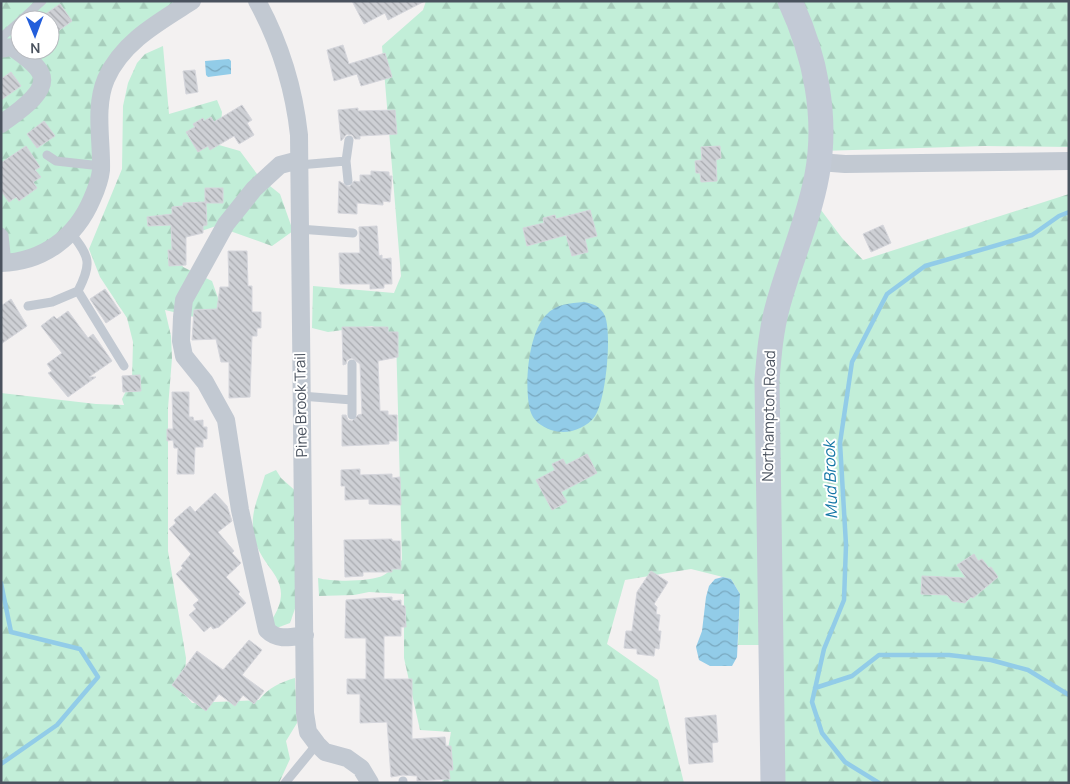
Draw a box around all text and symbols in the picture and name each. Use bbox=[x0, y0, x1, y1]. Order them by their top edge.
north arrow bbox=[10, 10, 60, 60]
text: N bbox=[30, 39, 40, 58]
street label: Northampton Road bbox=[757, 350, 780, 482]
street label: Pine Brook Trail bbox=[289, 353, 312, 457]
water label: Mud Brook bbox=[818, 439, 842, 519]

